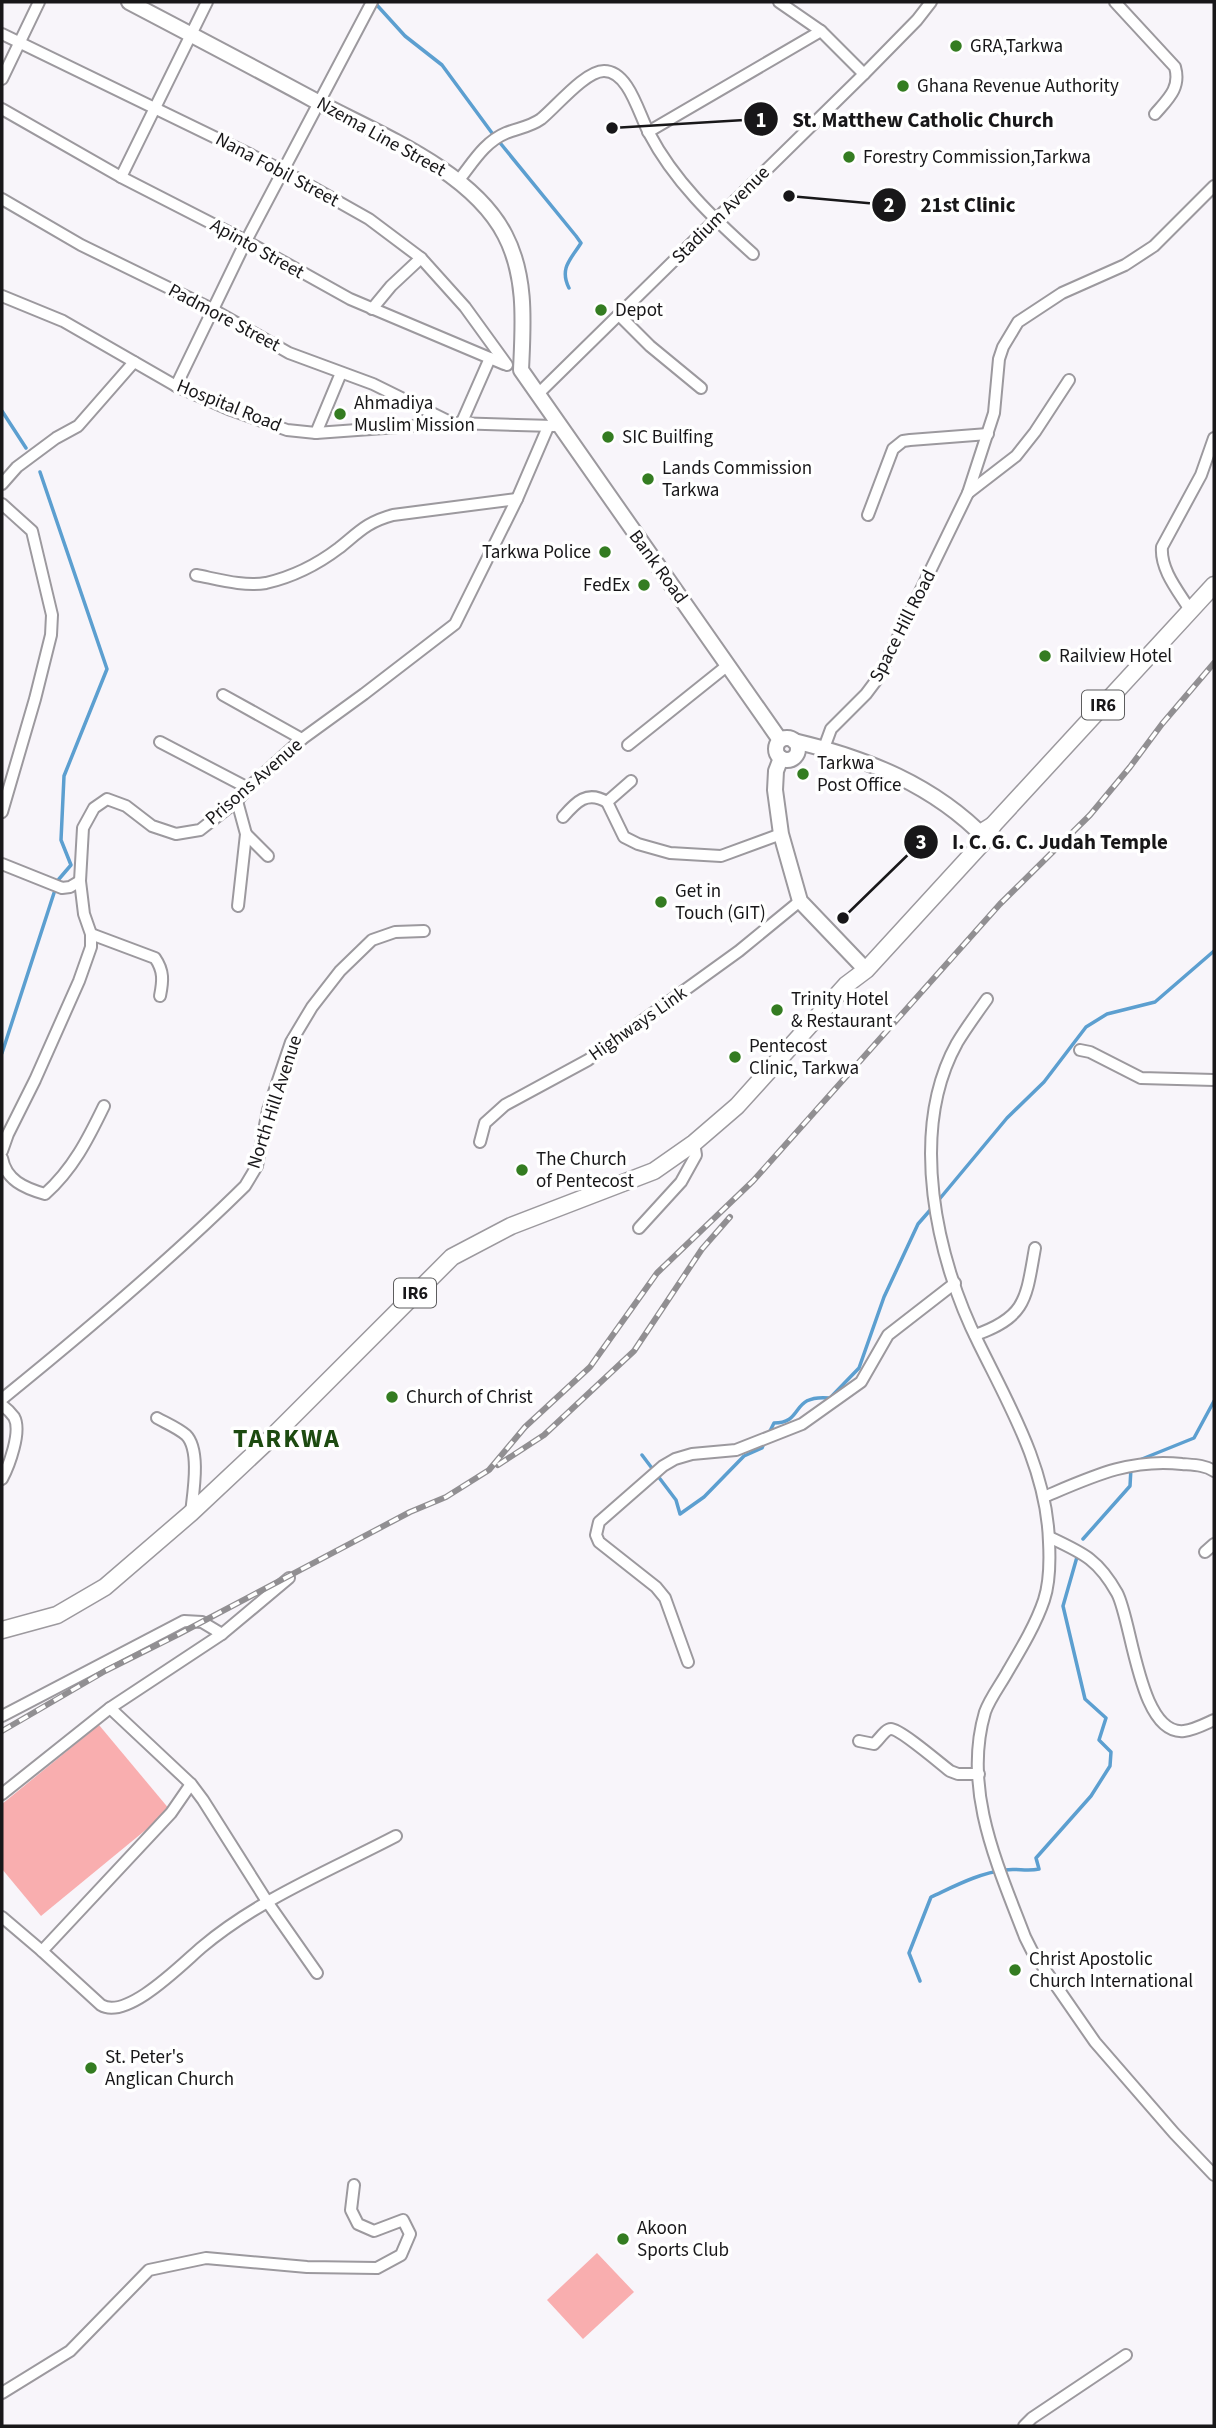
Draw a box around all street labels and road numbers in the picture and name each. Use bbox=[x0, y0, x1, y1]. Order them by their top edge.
street label: Nzema Line Street bbox=[312, 90, 451, 184]
street label: Nana Fobil Street bbox=[210, 126, 344, 214]
street label: Stadium Avenue bbox=[666, 160, 776, 270]
street label: Apinto Street bbox=[205, 212, 309, 286]
street label: Padmore Street bbox=[163, 277, 285, 359]
street label: Hospital Road bbox=[173, 373, 285, 439]
street label: Bank Road bbox=[622, 525, 694, 609]
street label: Space Hill Road bbox=[863, 565, 943, 687]
road number: IR6 bbox=[1082, 690, 1124, 720]
street label: Prisons Avenue bbox=[199, 732, 309, 832]
street label: Highways Link bbox=[583, 980, 693, 1068]
street label: North Hill Avenue bbox=[241, 1032, 309, 1172]
road number: IR6 bbox=[394, 1278, 436, 1308]

